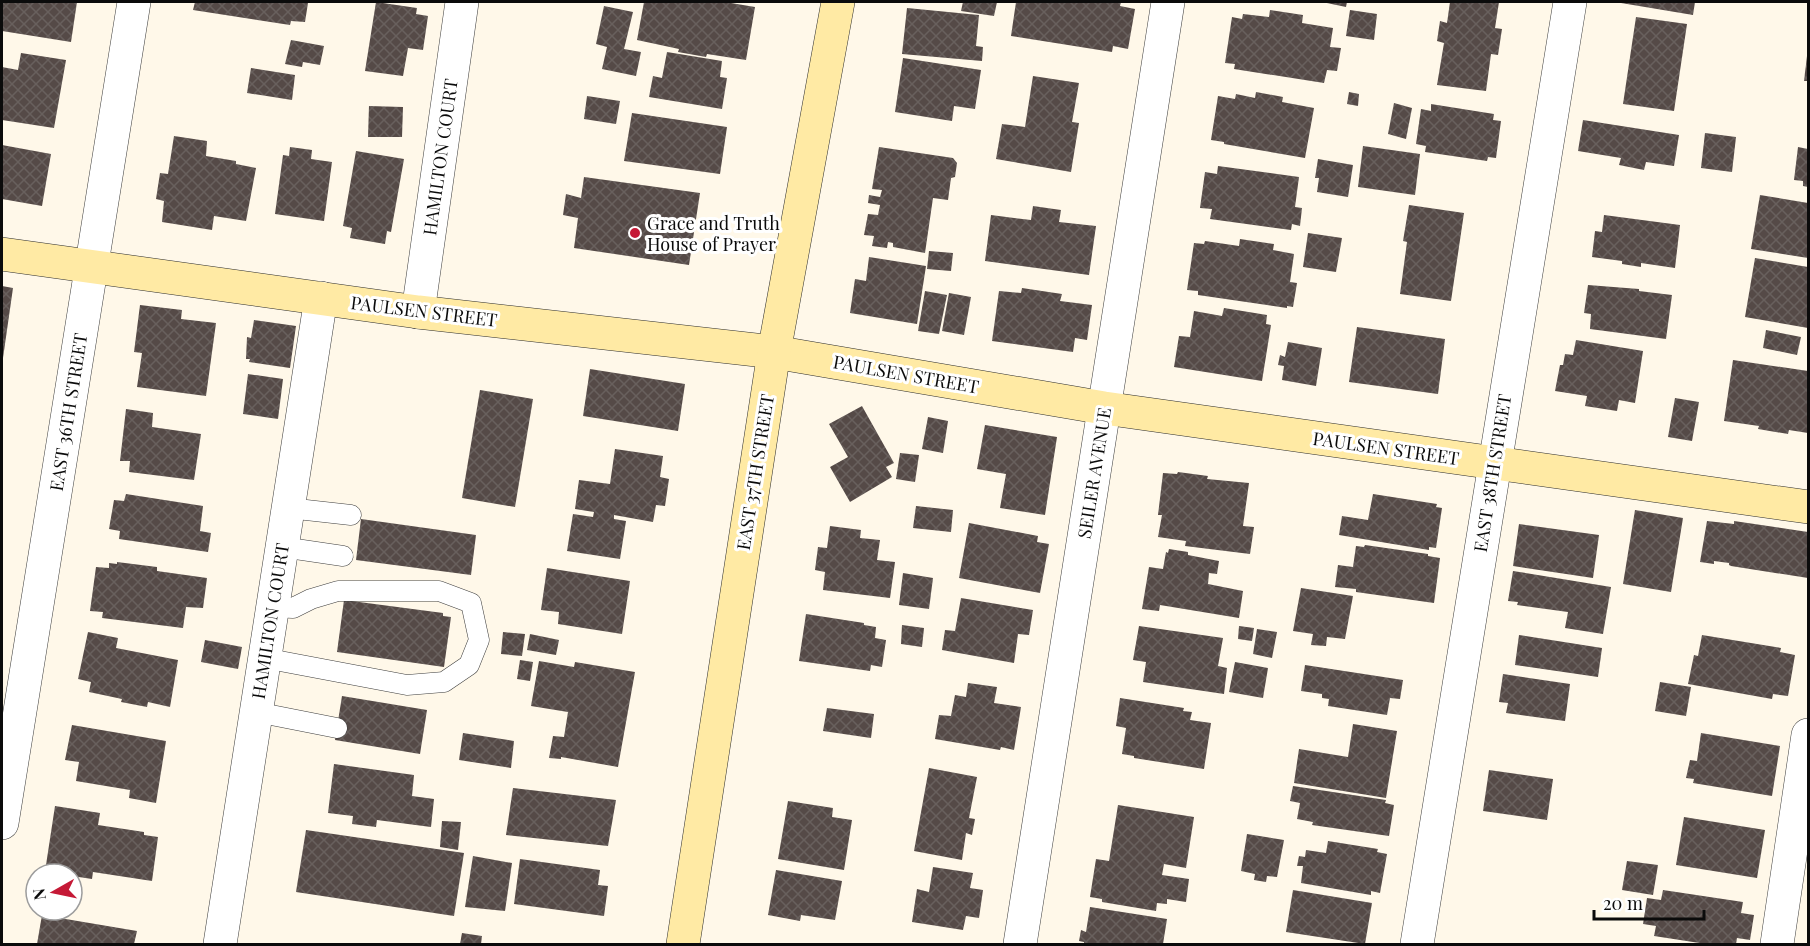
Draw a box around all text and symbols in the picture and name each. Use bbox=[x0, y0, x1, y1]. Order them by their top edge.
street label: HAMILTON COURT bbox=[417, 77, 463, 237]
place label: Grace and Truth House of Prayer bbox=[647, 211, 780, 256]
marker: Grace and Truth House of Prayer bbox=[628, 226, 642, 240]
street label: PAULSEN STREET bbox=[349, 290, 499, 332]
street label: EAST 36TH STREET bbox=[44, 331, 92, 493]
street label: PAULSEN STREET bbox=[831, 349, 981, 399]
street label: EAST 37TH STREET bbox=[731, 392, 779, 552]
street label: EAST 38TH STREET bbox=[1468, 392, 1516, 554]
street label: SEILER AVENUE bbox=[1072, 406, 1116, 540]
street label: PAULSEN STREET bbox=[1311, 426, 1461, 470]
street label: HAMILTON COURT bbox=[246, 541, 294, 701]
north arrow bbox=[24, 862, 84, 922]
scale bar bbox=[1594, 883, 1704, 921]
text: N bbox=[27, 887, 50, 902]
text: 20 m bbox=[1603, 891, 1643, 915]

